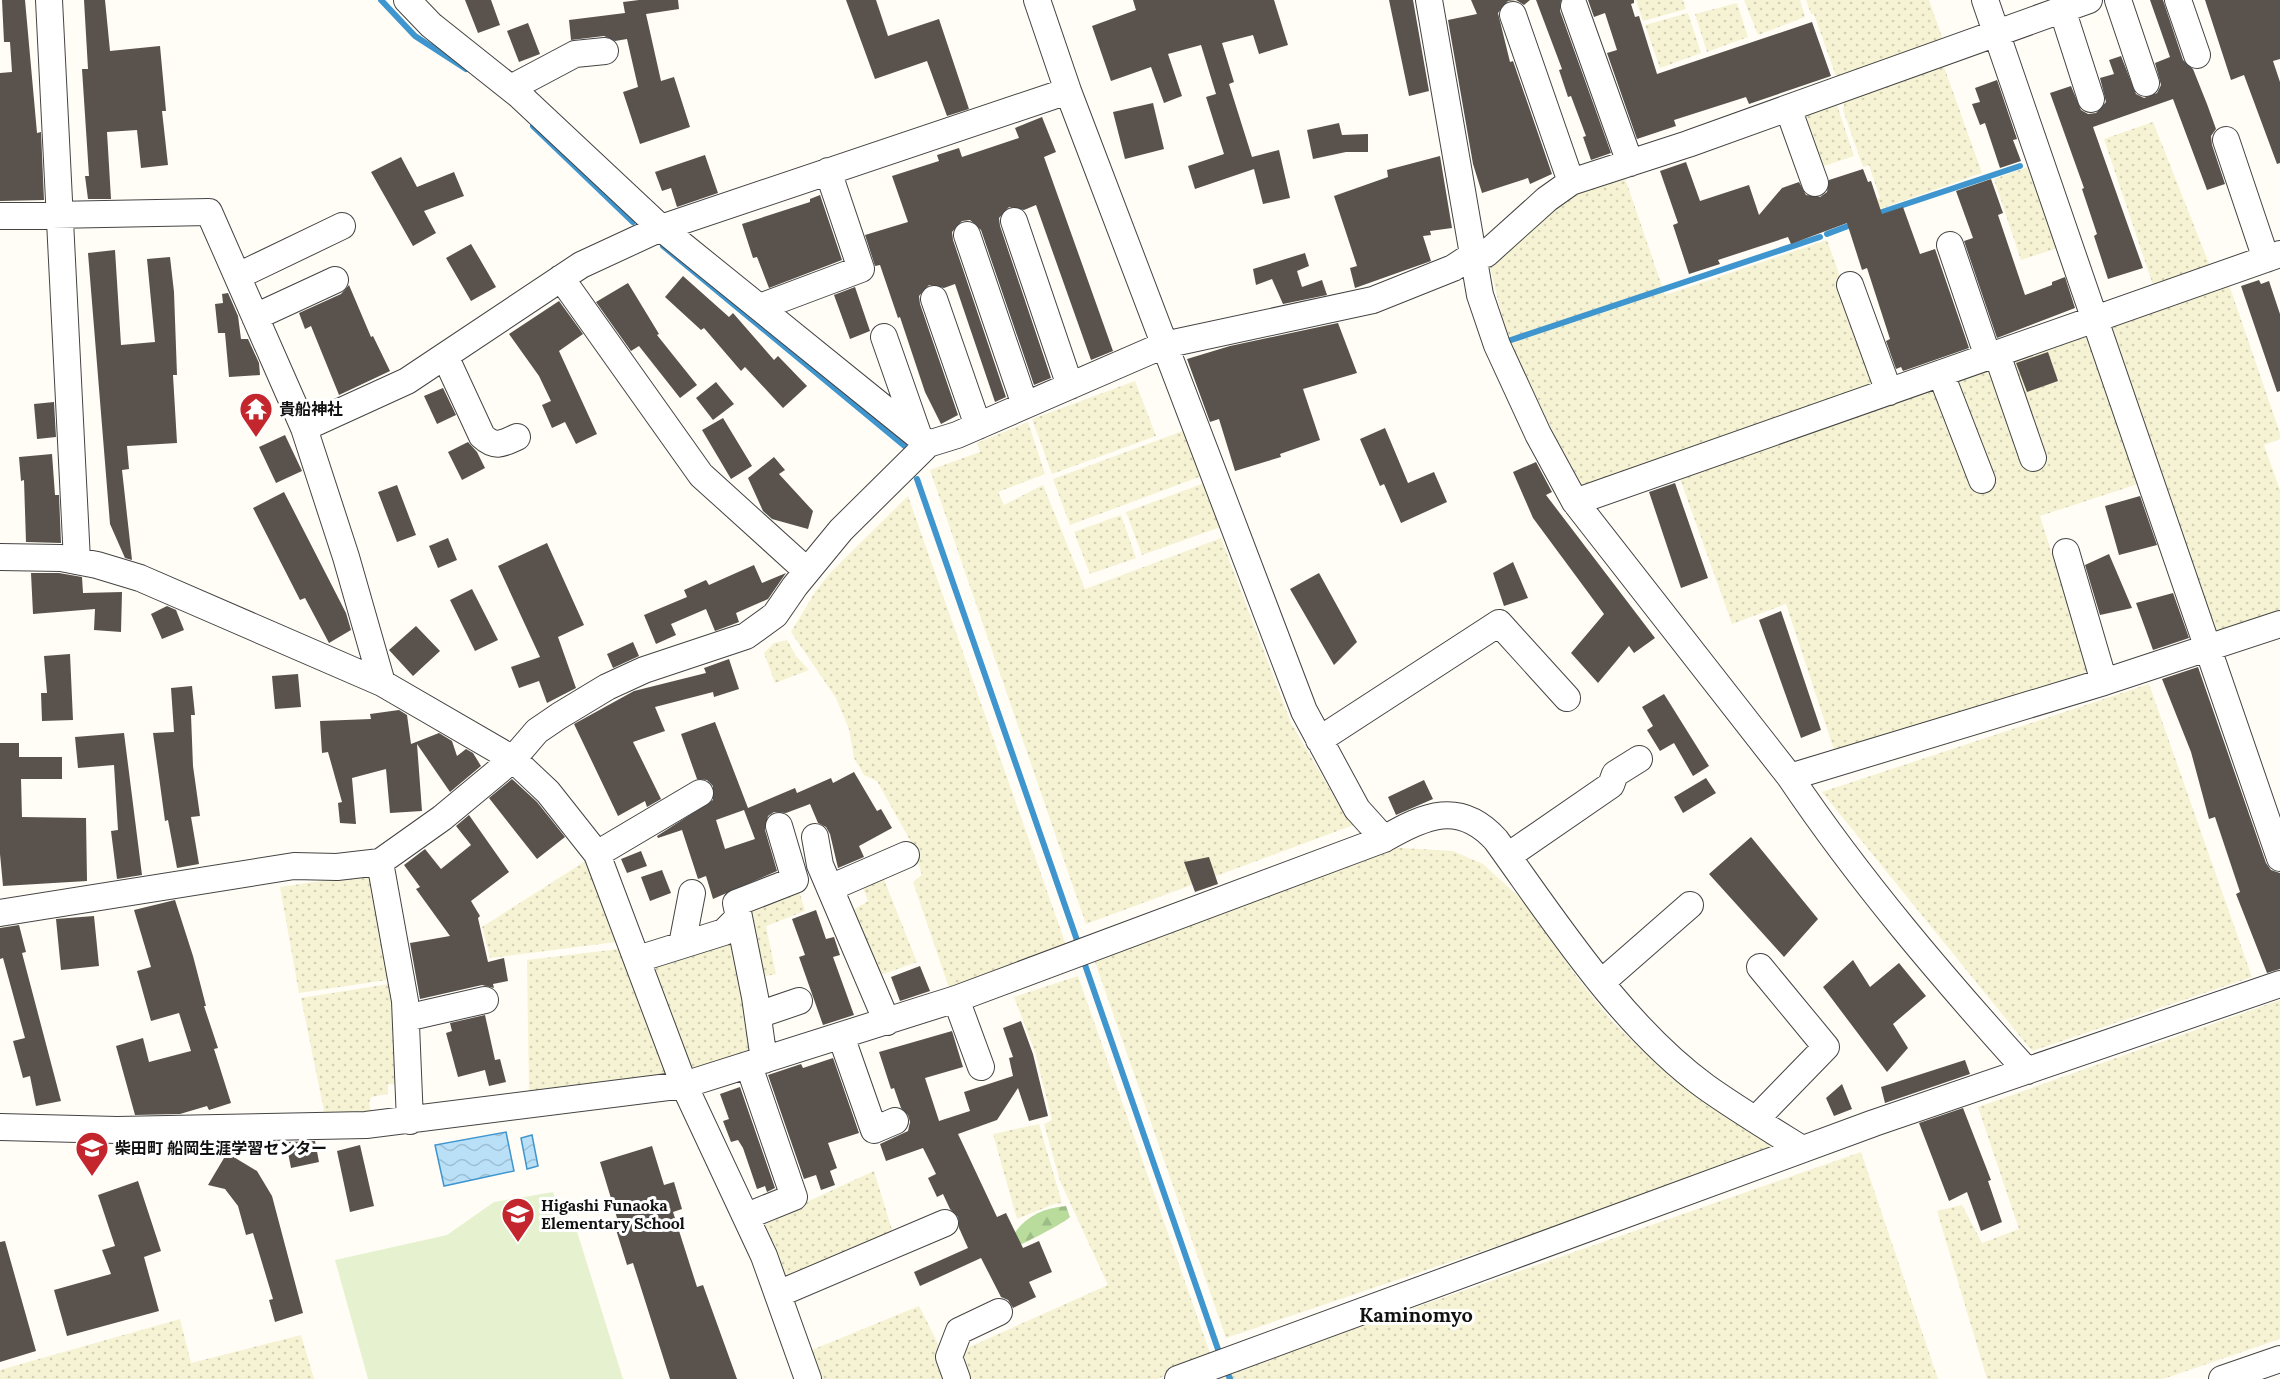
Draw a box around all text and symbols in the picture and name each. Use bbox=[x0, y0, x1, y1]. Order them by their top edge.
temple icon: 貴船神社 bbox=[238, 391, 274, 438]
place label: 貴船神社 bbox=[279, 399, 343, 419]
school or university icon: 柴田町 船岡生涯学習センター bbox=[74, 1130, 110, 1177]
place label: 柴田町 船岡生涯学習センター bbox=[115, 1138, 327, 1158]
place label: Higashi Funaoka Elementary School bbox=[541, 1195, 685, 1233]
school or university icon: Higashi Funaoka Elementary School bbox=[500, 1196, 536, 1243]
district label: Kaminomyo bbox=[1359, 1302, 1473, 1327]

